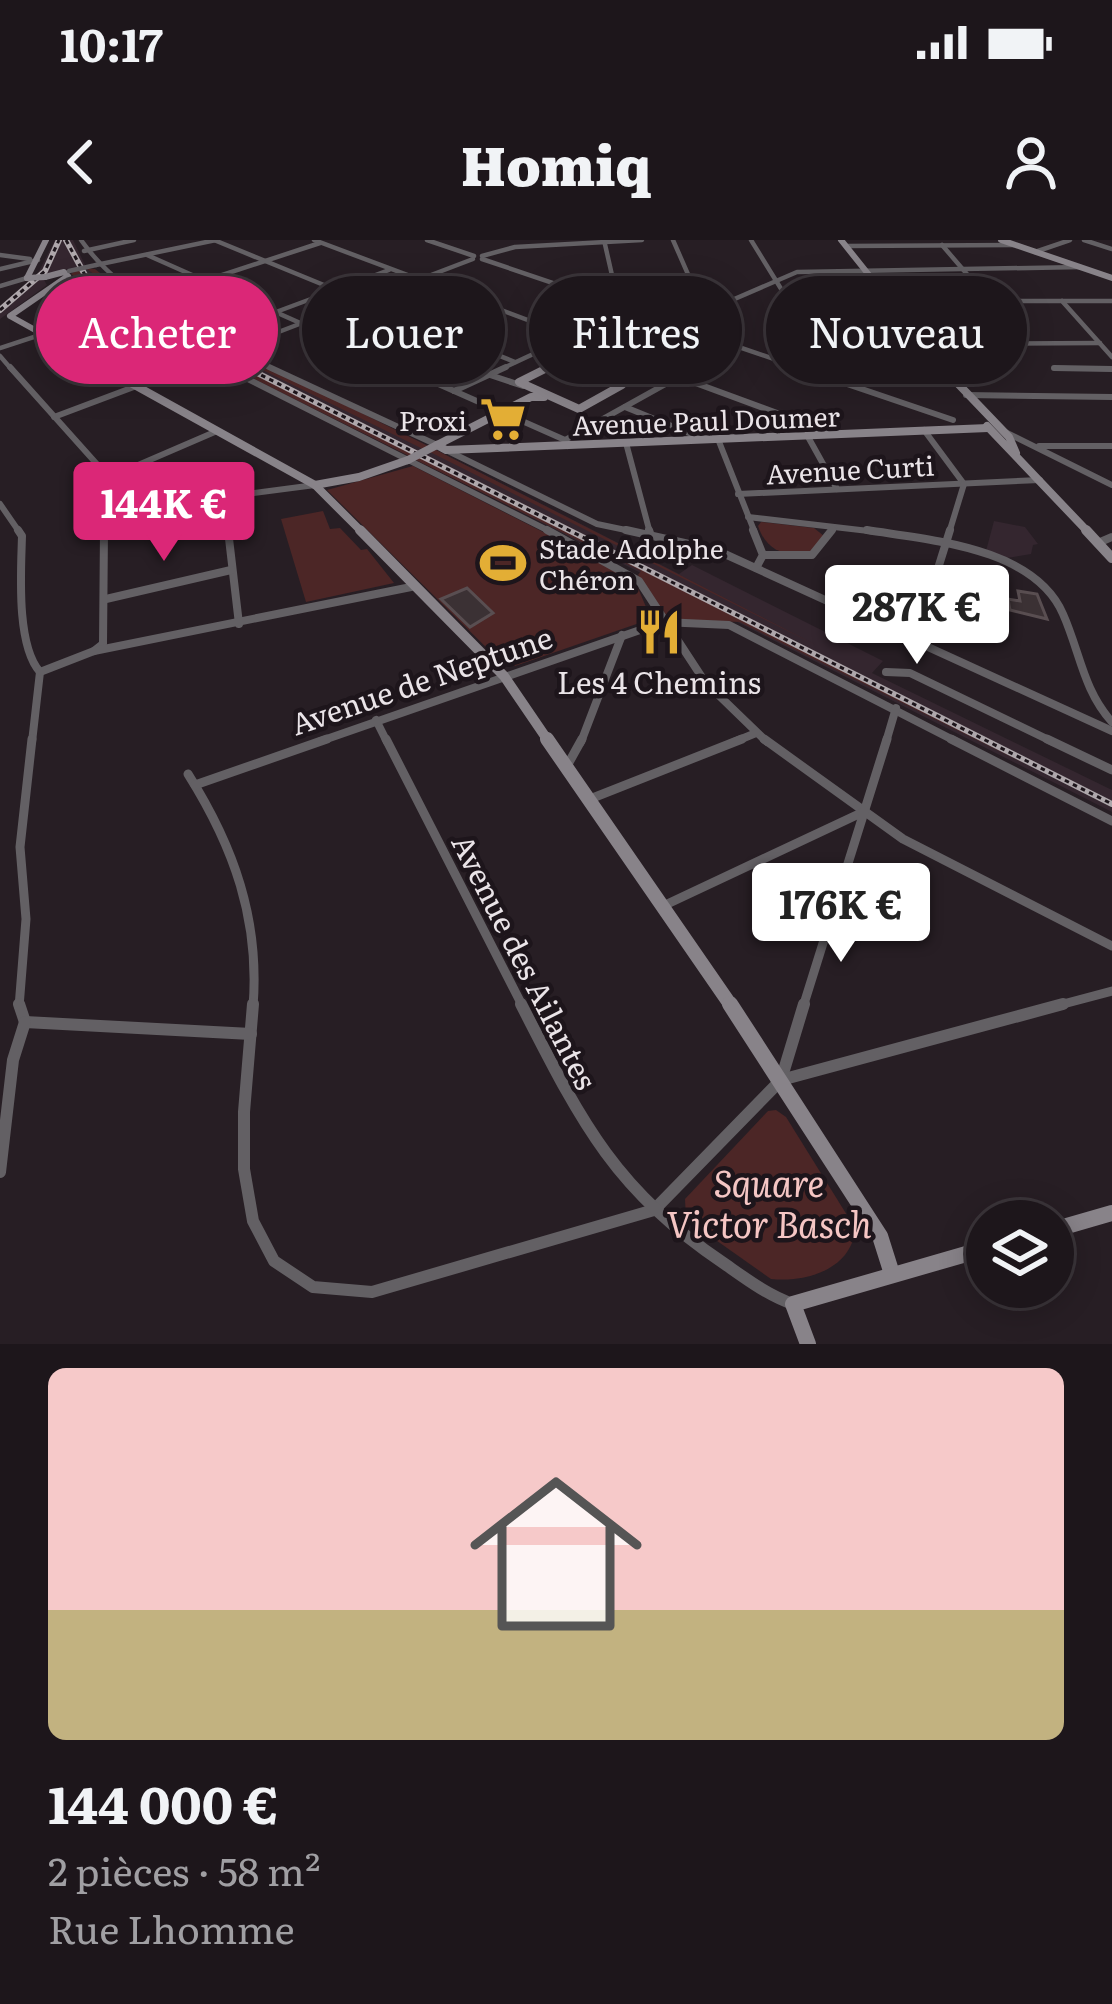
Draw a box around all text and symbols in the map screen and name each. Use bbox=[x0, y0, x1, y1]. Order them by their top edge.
text: 10:17 bbox=[60, 9, 163, 76]
text: Homiq bbox=[461, 122, 651, 203]
icon: back bbox=[48, 129, 114, 195]
icon: person bbox=[998, 129, 1064, 195]
chip: Acheter bbox=[36, 276, 278, 384]
chip: Louer bbox=[302, 276, 505, 384]
chip: Filtres bbox=[529, 276, 742, 384]
chip: Nouveau bbox=[766, 276, 1027, 384]
supermarket icon: Proxi bbox=[478, 394, 528, 444]
street label: Avenue Paul Doumer bbox=[571, 394, 841, 444]
place label: Proxi bbox=[399, 399, 467, 439]
street label: Avenue Curti bbox=[765, 444, 935, 492]
pin: 144K € bbox=[66, 462, 262, 564]
text: 144K € bbox=[100, 472, 228, 530]
place label: Stade Adolphe Chéron bbox=[539, 527, 724, 598]
sports icon: Stade Adolphe Chéron bbox=[478, 538, 528, 588]
pin: 287K € bbox=[819, 565, 1015, 667]
text: 287K € bbox=[852, 575, 982, 633]
restaurant icon: Les 4 Chemins bbox=[634, 607, 684, 657]
street label: Avenue de Neptune bbox=[284, 614, 558, 744]
place label: Les 4 Chemins bbox=[557, 659, 761, 703]
street label: Avenue des Ailantes bbox=[442, 826, 610, 1096]
pin: 176K € bbox=[743, 863, 939, 965]
text: 176K € bbox=[779, 873, 903, 931]
park label: Square Victor Basch bbox=[666, 1155, 872, 1249]
map controls bbox=[966, 1200, 1074, 1308]
button: layers bbox=[966, 1200, 1074, 1308]
icon: home bbox=[448, 1446, 664, 1662]
text: 144 000 € bbox=[48, 1764, 279, 1840]
text: 2 pièces · 58 m² bbox=[48, 1840, 320, 1898]
text: Rue Lhomme bbox=[48, 1898, 295, 1956]

